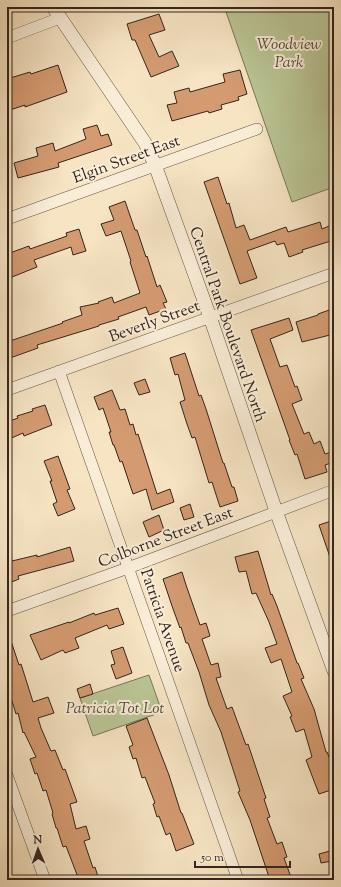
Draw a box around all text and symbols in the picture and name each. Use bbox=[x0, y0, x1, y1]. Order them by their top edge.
park label: Woodview Park bbox=[257, 34, 321, 75]
street label: Elgin Street East bbox=[70, 130, 184, 190]
street label: Central Park Boulevard North bbox=[182, 224, 271, 426]
street label: Beverly Street bbox=[106, 295, 204, 350]
street label: Colborne Street East bbox=[95, 502, 237, 575]
street label: Patricia Avenue bbox=[133, 566, 190, 676]
park label: Patricia Tot Lot bbox=[66, 698, 164, 721]
north arrow bbox=[18, 829, 58, 869]
text: N bbox=[32, 832, 43, 848]
scale bar bbox=[195, 843, 290, 869]
text: 50 m bbox=[200, 849, 224, 867]

